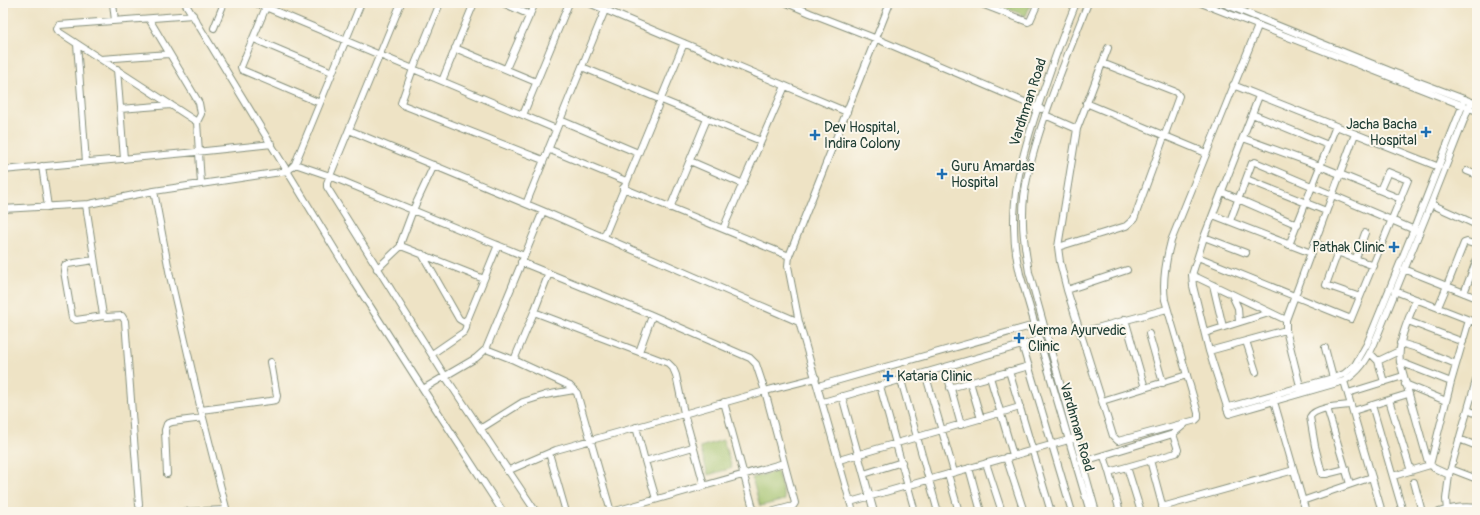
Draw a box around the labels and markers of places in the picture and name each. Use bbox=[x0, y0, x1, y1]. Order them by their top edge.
place label: Jacha Bacha Hospital bbox=[1346, 116, 1417, 149]
place label: Dev Hospital, Indira Colony bbox=[824, 119, 900, 152]
marker: Jacha Bacha Hospital bbox=[1420, 126, 1432, 138]
marker: Dev Hospital, Indira Colony bbox=[809, 129, 821, 141]
place label: Guru Amardas Hospital bbox=[951, 158, 1035, 191]
marker: Guru Amardas Hospital bbox=[936, 168, 948, 180]
place label: Pathak Clinic bbox=[1312, 239, 1385, 256]
marker: Pathak Clinic bbox=[1388, 241, 1400, 253]
place label: Verma Ayurvedic Clinic bbox=[1028, 322, 1126, 355]
marker: Verma Ayurvedic Clinic bbox=[1013, 332, 1025, 344]
place label: Kataria Clinic bbox=[897, 368, 973, 385]
marker: Kataria Clinic bbox=[882, 370, 894, 382]

